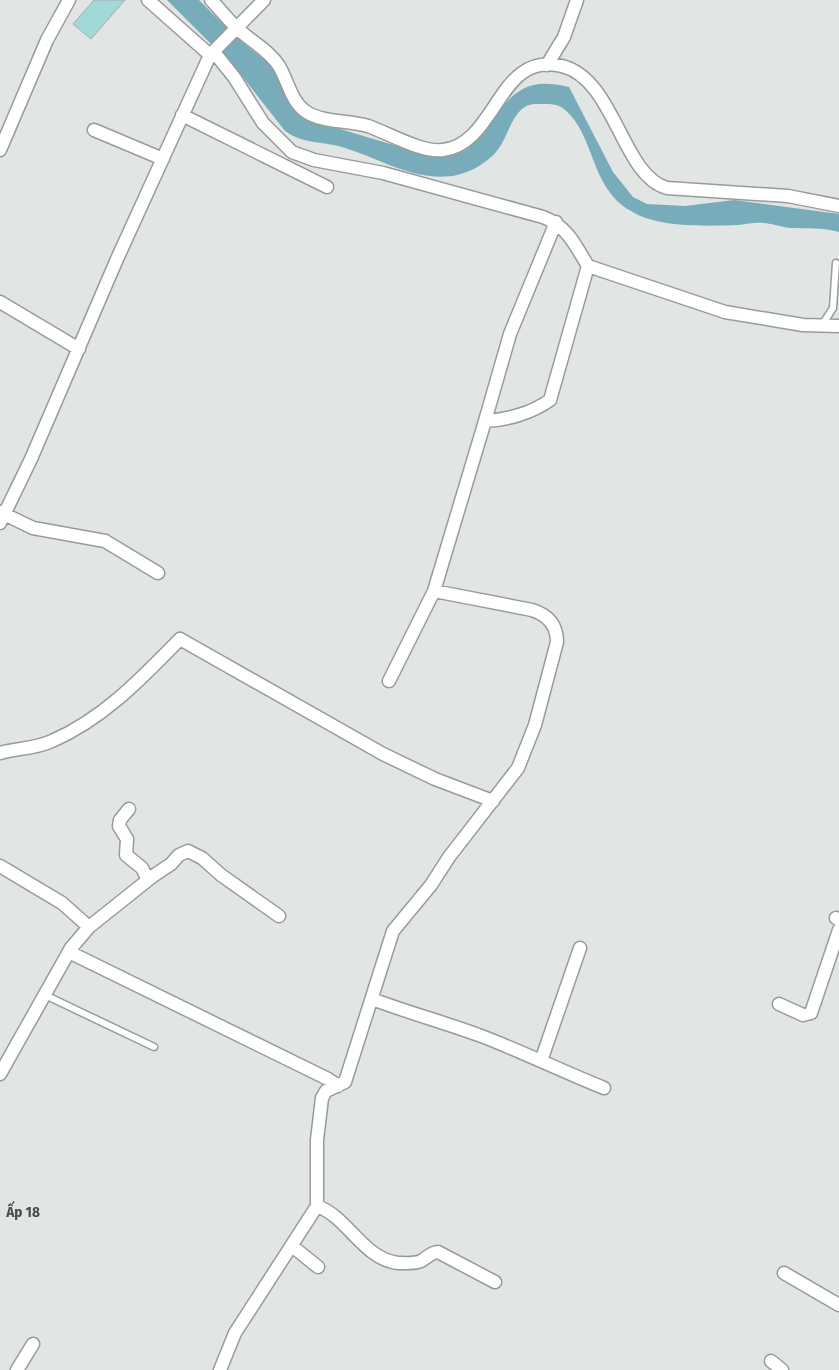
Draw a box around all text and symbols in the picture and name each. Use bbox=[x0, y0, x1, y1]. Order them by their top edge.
district label: Ấp 18 bbox=[5, 1200, 40, 1221]

